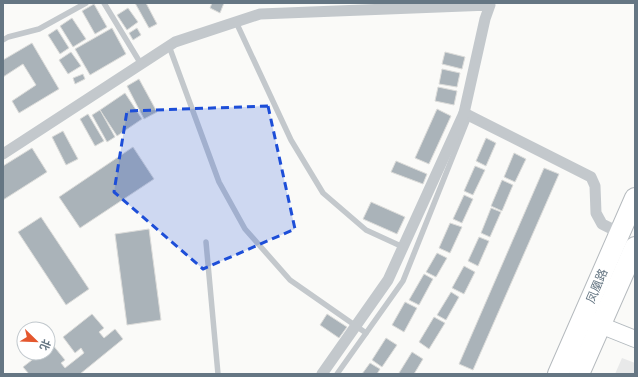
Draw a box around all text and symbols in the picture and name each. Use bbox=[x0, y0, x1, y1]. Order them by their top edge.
street label: 凤凰路 bbox=[583, 266, 610, 305]
north arrow bbox=[16, 321, 56, 361]
text: 北 bbox=[37, 337, 54, 353]

